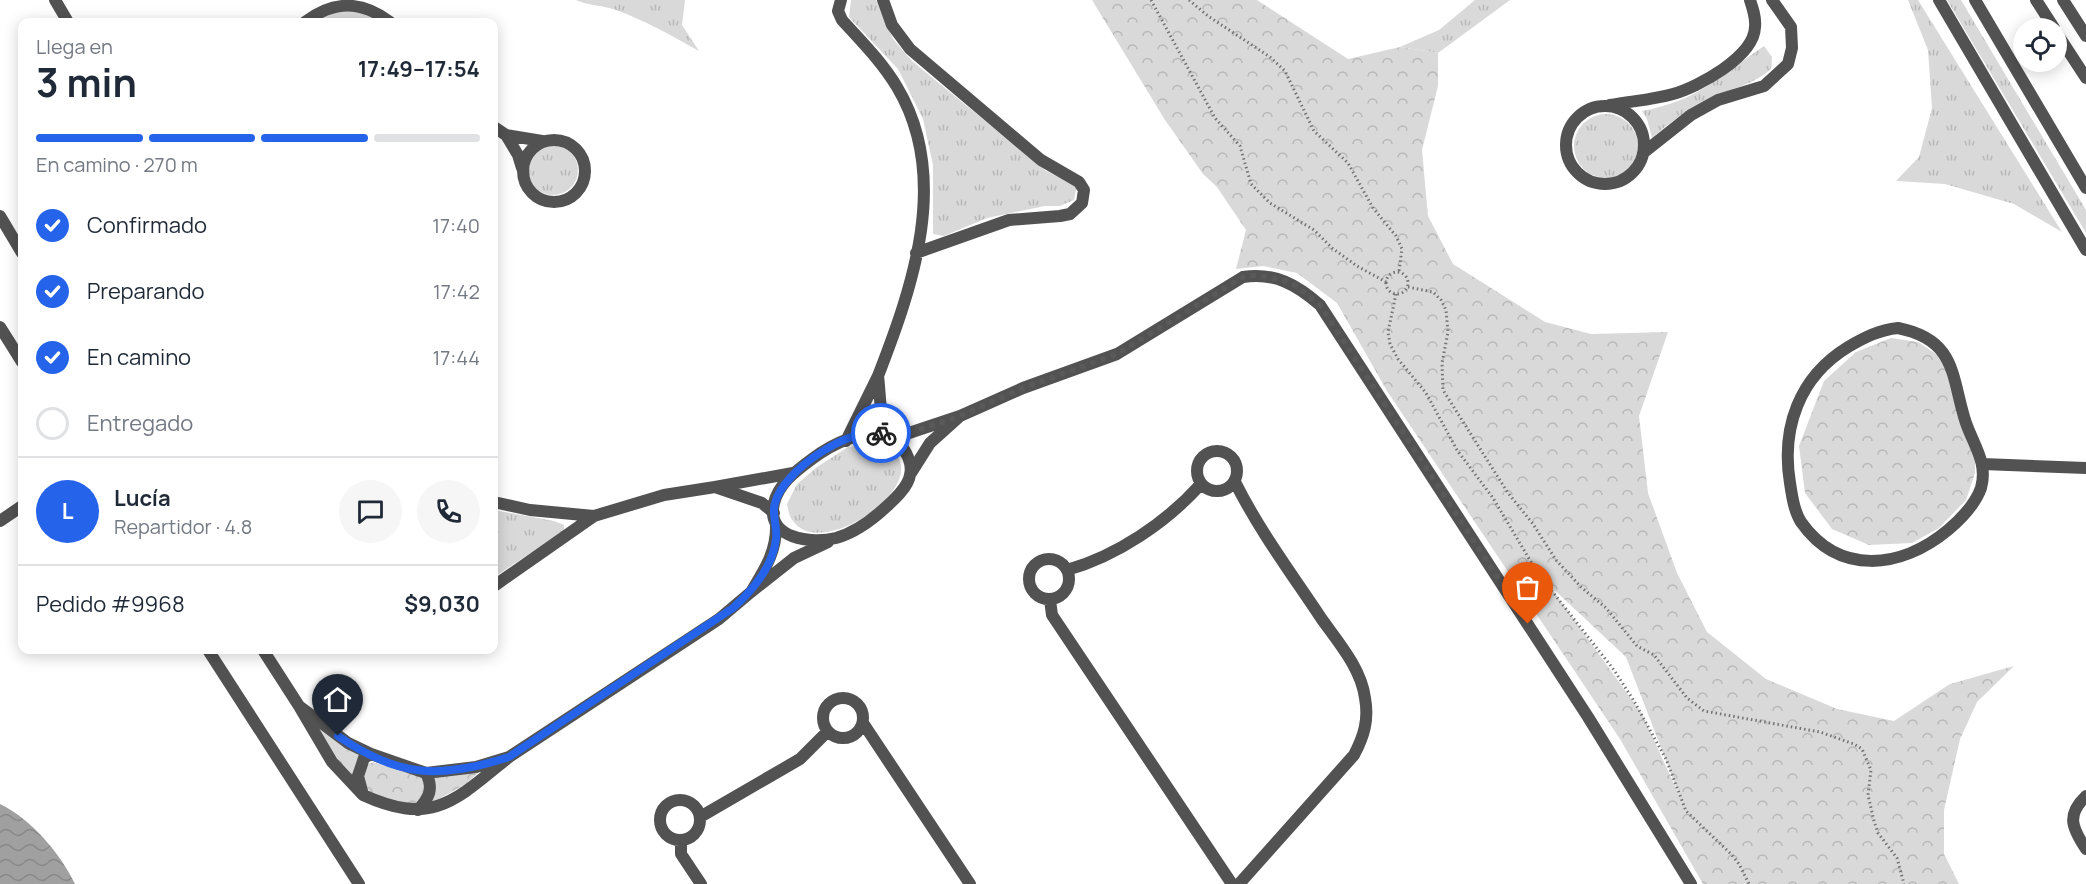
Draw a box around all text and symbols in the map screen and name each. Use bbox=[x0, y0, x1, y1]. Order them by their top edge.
map controls bbox=[2013, 18, 2067, 72]
button: locate bbox=[2013, 18, 2067, 72]
text: Llega en bbox=[36, 33, 113, 60]
text: 17:49–17:54 bbox=[358, 54, 480, 84]
text: 3 min bbox=[36, 55, 137, 109]
text: En camino · 270 m bbox=[36, 151, 198, 178]
icon: check bbox=[36, 209, 69, 242]
text: Confirmado bbox=[87, 210, 207, 240]
text: 17:40 bbox=[432, 212, 480, 239]
icon: check bbox=[36, 275, 69, 308]
text: Preparando bbox=[87, 276, 205, 306]
text: 17:42 bbox=[433, 278, 480, 305]
icon: check bbox=[36, 341, 69, 374]
text: En camino bbox=[87, 342, 191, 372]
text: 17:44 bbox=[432, 344, 480, 371]
courier bbox=[851, 403, 911, 463]
text: Entregado bbox=[87, 408, 193, 438]
icon: bike bbox=[865, 417, 898, 450]
button: chat bbox=[339, 480, 402, 543]
button: phone bbox=[417, 480, 480, 543]
text: Lucía bbox=[114, 483, 171, 513]
text: L bbox=[62, 496, 73, 526]
text: Repartidor · 4.8 bbox=[114, 513, 252, 540]
pin bbox=[1502, 562, 1553, 624]
icon: bag bbox=[1511, 571, 1544, 604]
text: Pedido #9968 bbox=[36, 589, 185, 619]
text: $9,030 bbox=[404, 589, 480, 619]
pin bbox=[312, 674, 363, 736]
icon: home bbox=[321, 683, 354, 716]

